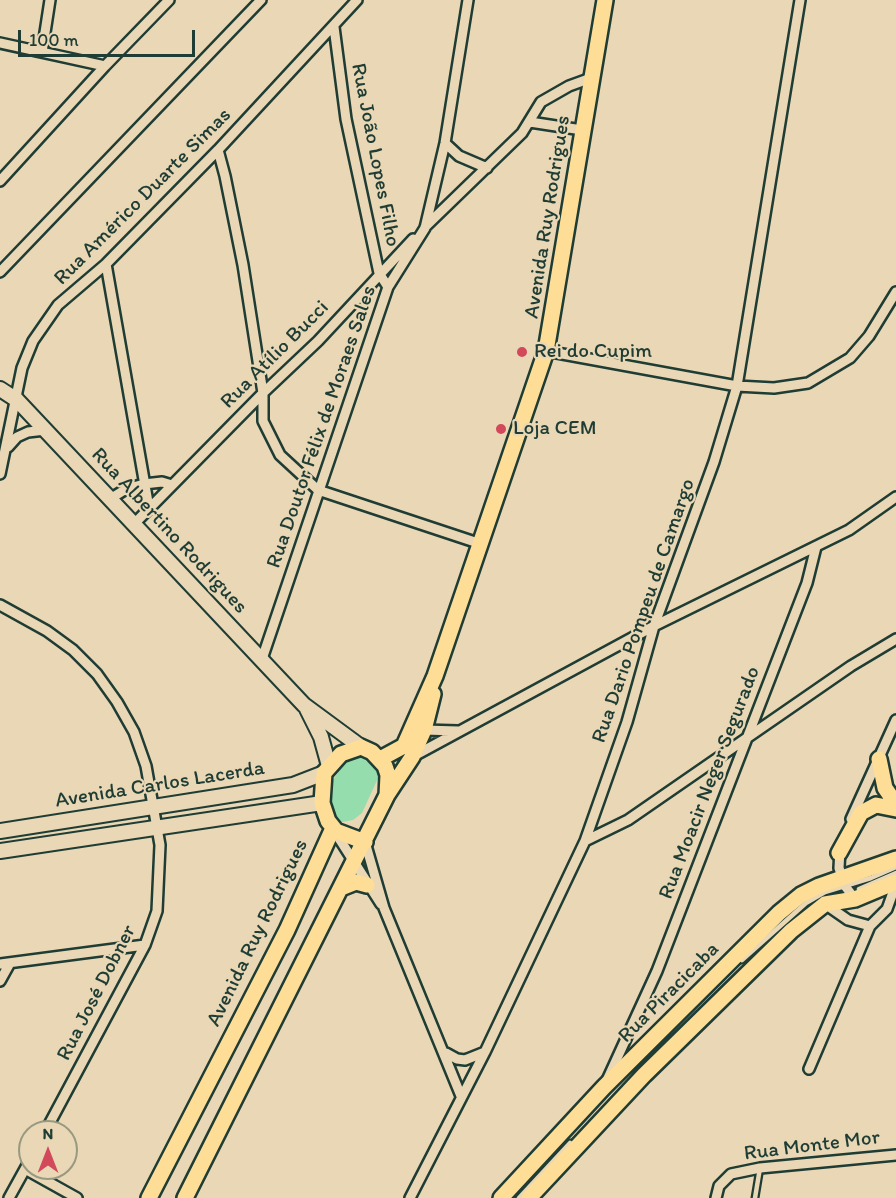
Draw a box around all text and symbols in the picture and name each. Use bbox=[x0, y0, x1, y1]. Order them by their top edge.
scale bar bbox=[21, 18, 198, 56]
text: 100 m bbox=[29, 29, 79, 51]
street label: Rua João Lopes Filho bbox=[345, 61, 405, 249]
street label: Rua Américo Duarte Simas bbox=[49, 103, 237, 291]
street label: Avenida Ruy Rodrigues bbox=[520, 114, 576, 320]
street label: Rua Doutor Félix de Moraes Sales bbox=[262, 282, 382, 572]
street label: Rua Atílio Bucci bbox=[216, 296, 334, 414]
place label: Rei do Cupim bbox=[534, 339, 652, 365]
marker: Rei do Cupim bbox=[515, 345, 529, 359]
place label: Loja CEM bbox=[513, 416, 597, 442]
marker: Loja CEM bbox=[494, 422, 508, 436]
street label: Rua Albertino Rodrigues bbox=[85, 443, 253, 619]
street label: Rua Dario Pompeu de Camargo bbox=[587, 476, 701, 746]
street label: Rua Moacir Neger Segurado bbox=[654, 663, 766, 903]
street label: Avenida Carlos Lacerda bbox=[53, 756, 267, 814]
street label: Avenida Ruy Rodrigues bbox=[202, 835, 314, 1031]
street label: Rua José Dobner bbox=[52, 921, 142, 1065]
street label: Rua Piracicaba bbox=[613, 937, 725, 1049]
north arrow bbox=[18, 1120, 78, 1180]
text: N bbox=[43, 1124, 53, 1143]
street label: Rua Monte Mor bbox=[743, 1125, 881, 1167]

